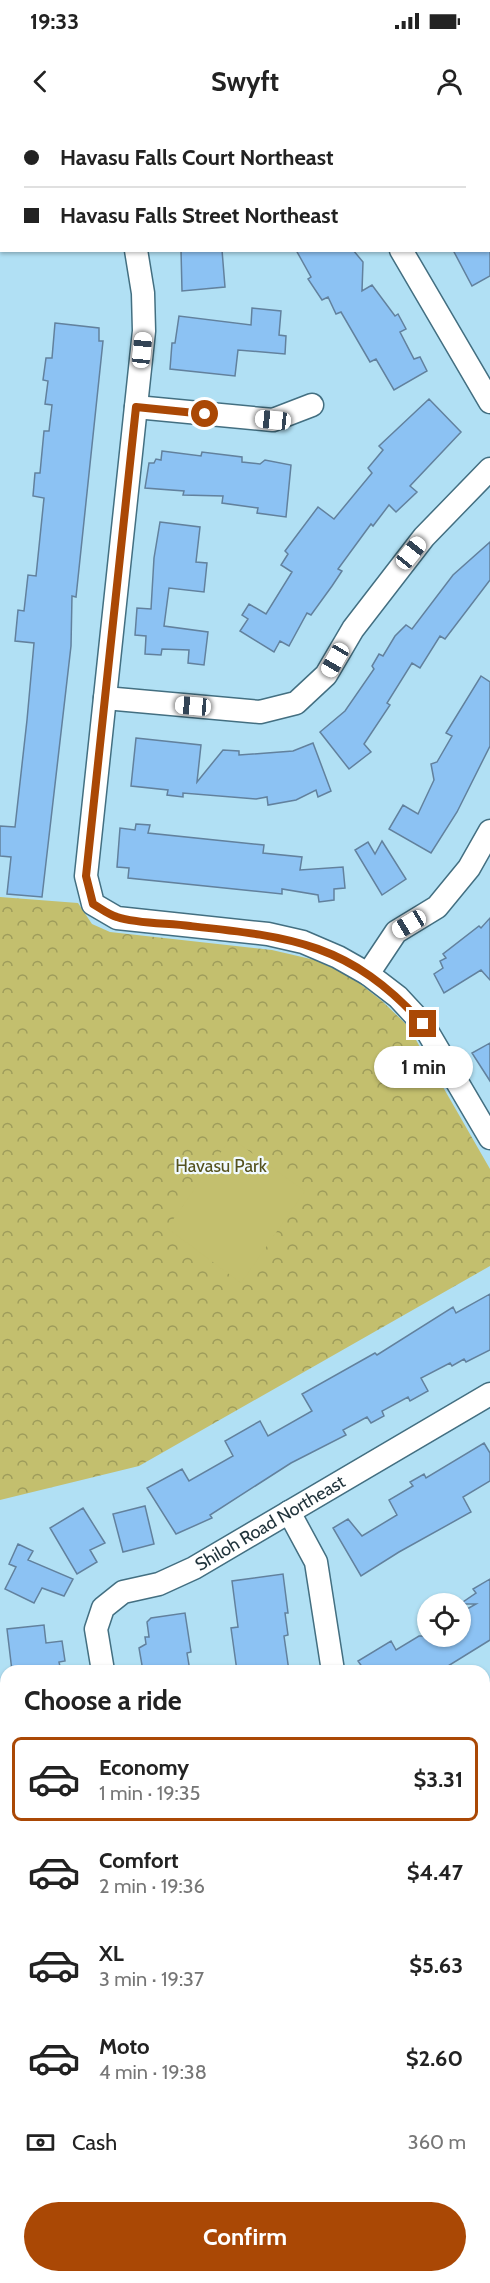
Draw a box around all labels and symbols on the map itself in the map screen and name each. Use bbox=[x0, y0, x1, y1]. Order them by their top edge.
car bbox=[131, 331, 153, 369]
route start bbox=[191, 400, 218, 427]
car bbox=[254, 409, 292, 431]
car bbox=[393, 533, 429, 573]
car bbox=[318, 640, 352, 680]
car bbox=[174, 695, 212, 717]
car bbox=[389, 907, 429, 941]
route end bbox=[409, 1010, 436, 1037]
callout: 1 min bbox=[374, 1045, 472, 1087]
park label: Havasu Park bbox=[175, 1155, 268, 1177]
street label: Shiloh Road Northeast bbox=[191, 1471, 349, 1576]

